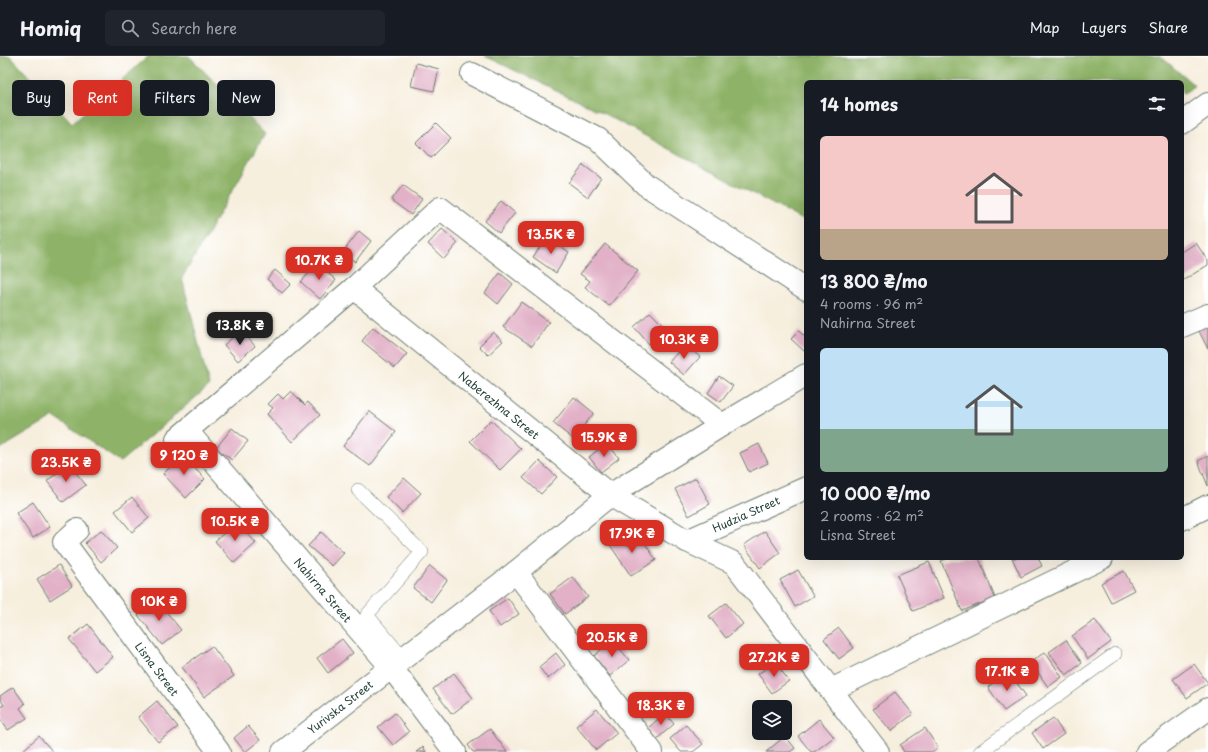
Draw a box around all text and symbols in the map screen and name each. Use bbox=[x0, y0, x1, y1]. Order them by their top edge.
search box bbox=[105, 10, 385, 46]
text: Homiq bbox=[20, 14, 81, 42]
text: Search here bbox=[151, 16, 237, 39]
icon: search bbox=[119, 17, 141, 39]
text: Map bbox=[1030, 17, 1060, 38]
text: Layers bbox=[1082, 17, 1127, 38]
text: Share bbox=[1149, 17, 1188, 38]
chip: Buy bbox=[12, 80, 65, 116]
chip: Rent bbox=[73, 80, 132, 116]
chip: Filters bbox=[140, 80, 209, 116]
chip: New bbox=[217, 80, 275, 116]
text: 14 homes bbox=[820, 91, 898, 117]
icon: filters bbox=[1146, 93, 1168, 115]
icon: home bbox=[958, 162, 1030, 234]
pin: 13.5K ₴ bbox=[514, 221, 588, 255]
text: 13.5K ₴ bbox=[527, 224, 575, 243]
pin: 10.7K ₴ bbox=[282, 247, 356, 281]
text: 10.7K ₴ bbox=[295, 250, 343, 269]
text: 13 800 ₴/mo bbox=[820, 268, 928, 294]
text: 4 rooms · 96 m² bbox=[820, 294, 923, 313]
pin: 13.8K ₴ bbox=[203, 312, 277, 346]
text: Nahirna Street bbox=[820, 313, 915, 332]
text: 13.8K ₴ bbox=[216, 315, 264, 334]
pin: 10.3K ₴ bbox=[647, 326, 721, 360]
text: 10.3K ₴ bbox=[659, 329, 709, 348]
street label: Naberezhna Street bbox=[455, 367, 543, 443]
icon: home bbox=[958, 374, 1030, 446]
pin: 15.9K ₴ bbox=[567, 424, 641, 458]
text: 15.9K ₴ bbox=[581, 427, 627, 446]
pin: 9 120 ₴ bbox=[147, 442, 221, 476]
text: 9 120 ₴ bbox=[160, 445, 208, 464]
pin: 23.5K ₴ bbox=[29, 449, 103, 483]
text: 23.5K ₴ bbox=[41, 452, 91, 471]
text: 10 000 ₴/mo bbox=[820, 480, 930, 506]
street label: Hudzia Street bbox=[710, 491, 783, 536]
text: 2 rooms · 62 m² bbox=[820, 506, 924, 525]
pin: 10.5K ₴ bbox=[198, 508, 272, 542]
text: 10.5K ₴ bbox=[211, 511, 259, 530]
pin: 17.9K ₴ bbox=[595, 520, 669, 554]
text: 17.9K ₴ bbox=[609, 523, 655, 542]
text: Lisna Street bbox=[820, 525, 895, 544]
street label: Nahirna Street bbox=[290, 554, 356, 626]
pin: 10K ₴ bbox=[131, 588, 187, 622]
text: 10K ₴ bbox=[140, 591, 178, 610]
pin: 20.5K ₴ bbox=[575, 624, 649, 658]
text: 20.5K ₴ bbox=[586, 627, 638, 646]
street label: Lisna Street bbox=[131, 638, 183, 700]
pin: 27.2K ₴ bbox=[737, 644, 811, 678]
text: 27.2K ₴ bbox=[748, 647, 800, 666]
pin: 17.1K ₴ bbox=[970, 658, 1044, 692]
text: 17.1K ₴ bbox=[985, 661, 1029, 680]
street label: Yurivska Street bbox=[304, 676, 376, 738]
pin: 18.3K ₴ bbox=[624, 692, 698, 726]
text: 18.3K ₴ bbox=[637, 695, 685, 714]
map controls bbox=[752, 700, 792, 740]
button: layers bbox=[752, 700, 792, 740]

